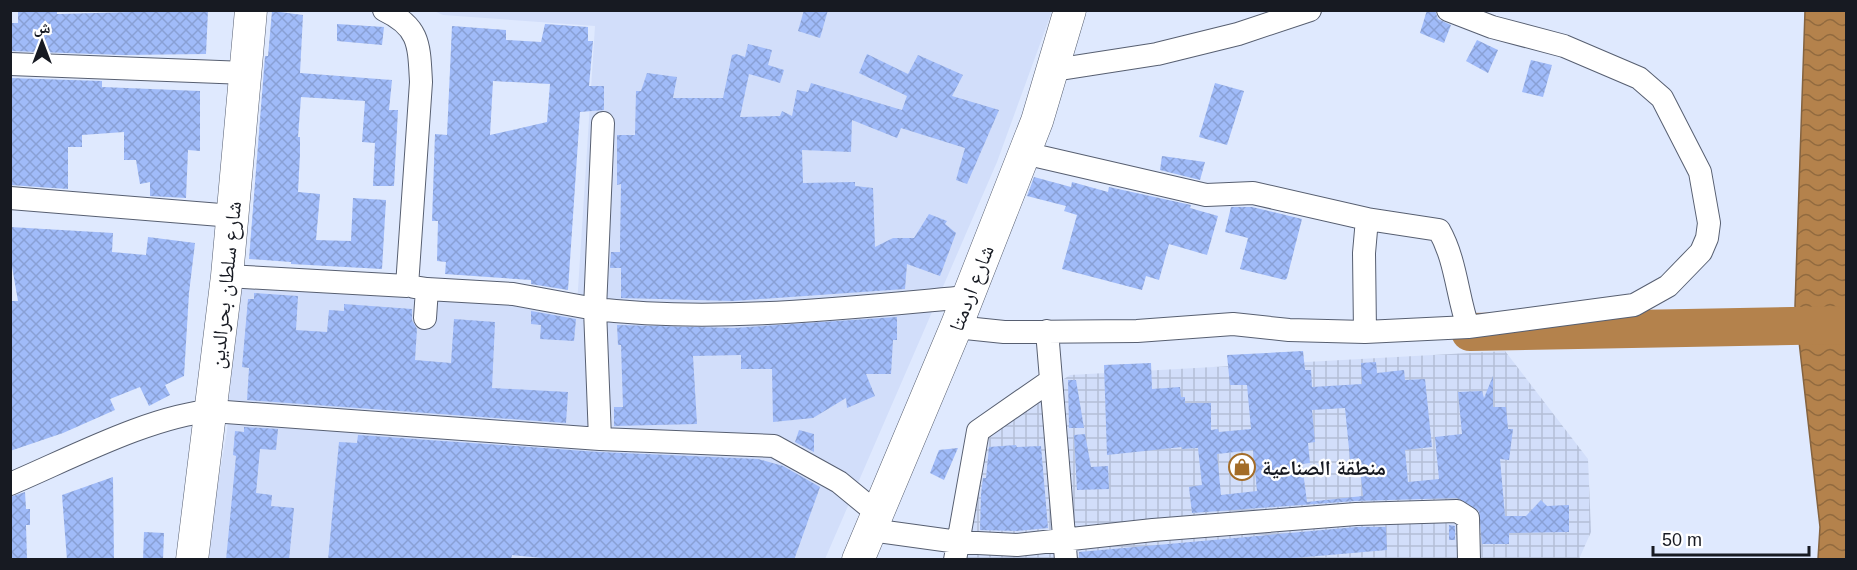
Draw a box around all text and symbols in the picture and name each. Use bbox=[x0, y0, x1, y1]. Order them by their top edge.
north arrow bbox=[12, 12, 72, 72]
text: ش bbox=[34, 19, 51, 37]
street label: شارع سلطان بحرالدين bbox=[205, 200, 247, 370]
street label: شارع اردمتا bbox=[944, 242, 1000, 335]
shop icon: منطقة الصناعية bbox=[1227, 452, 1257, 482]
place label: منطقة الصناعية bbox=[1262, 456, 1386, 479]
scale bar bbox=[1653, 519, 1809, 557]
text: 50 m bbox=[1662, 530, 1702, 550]

